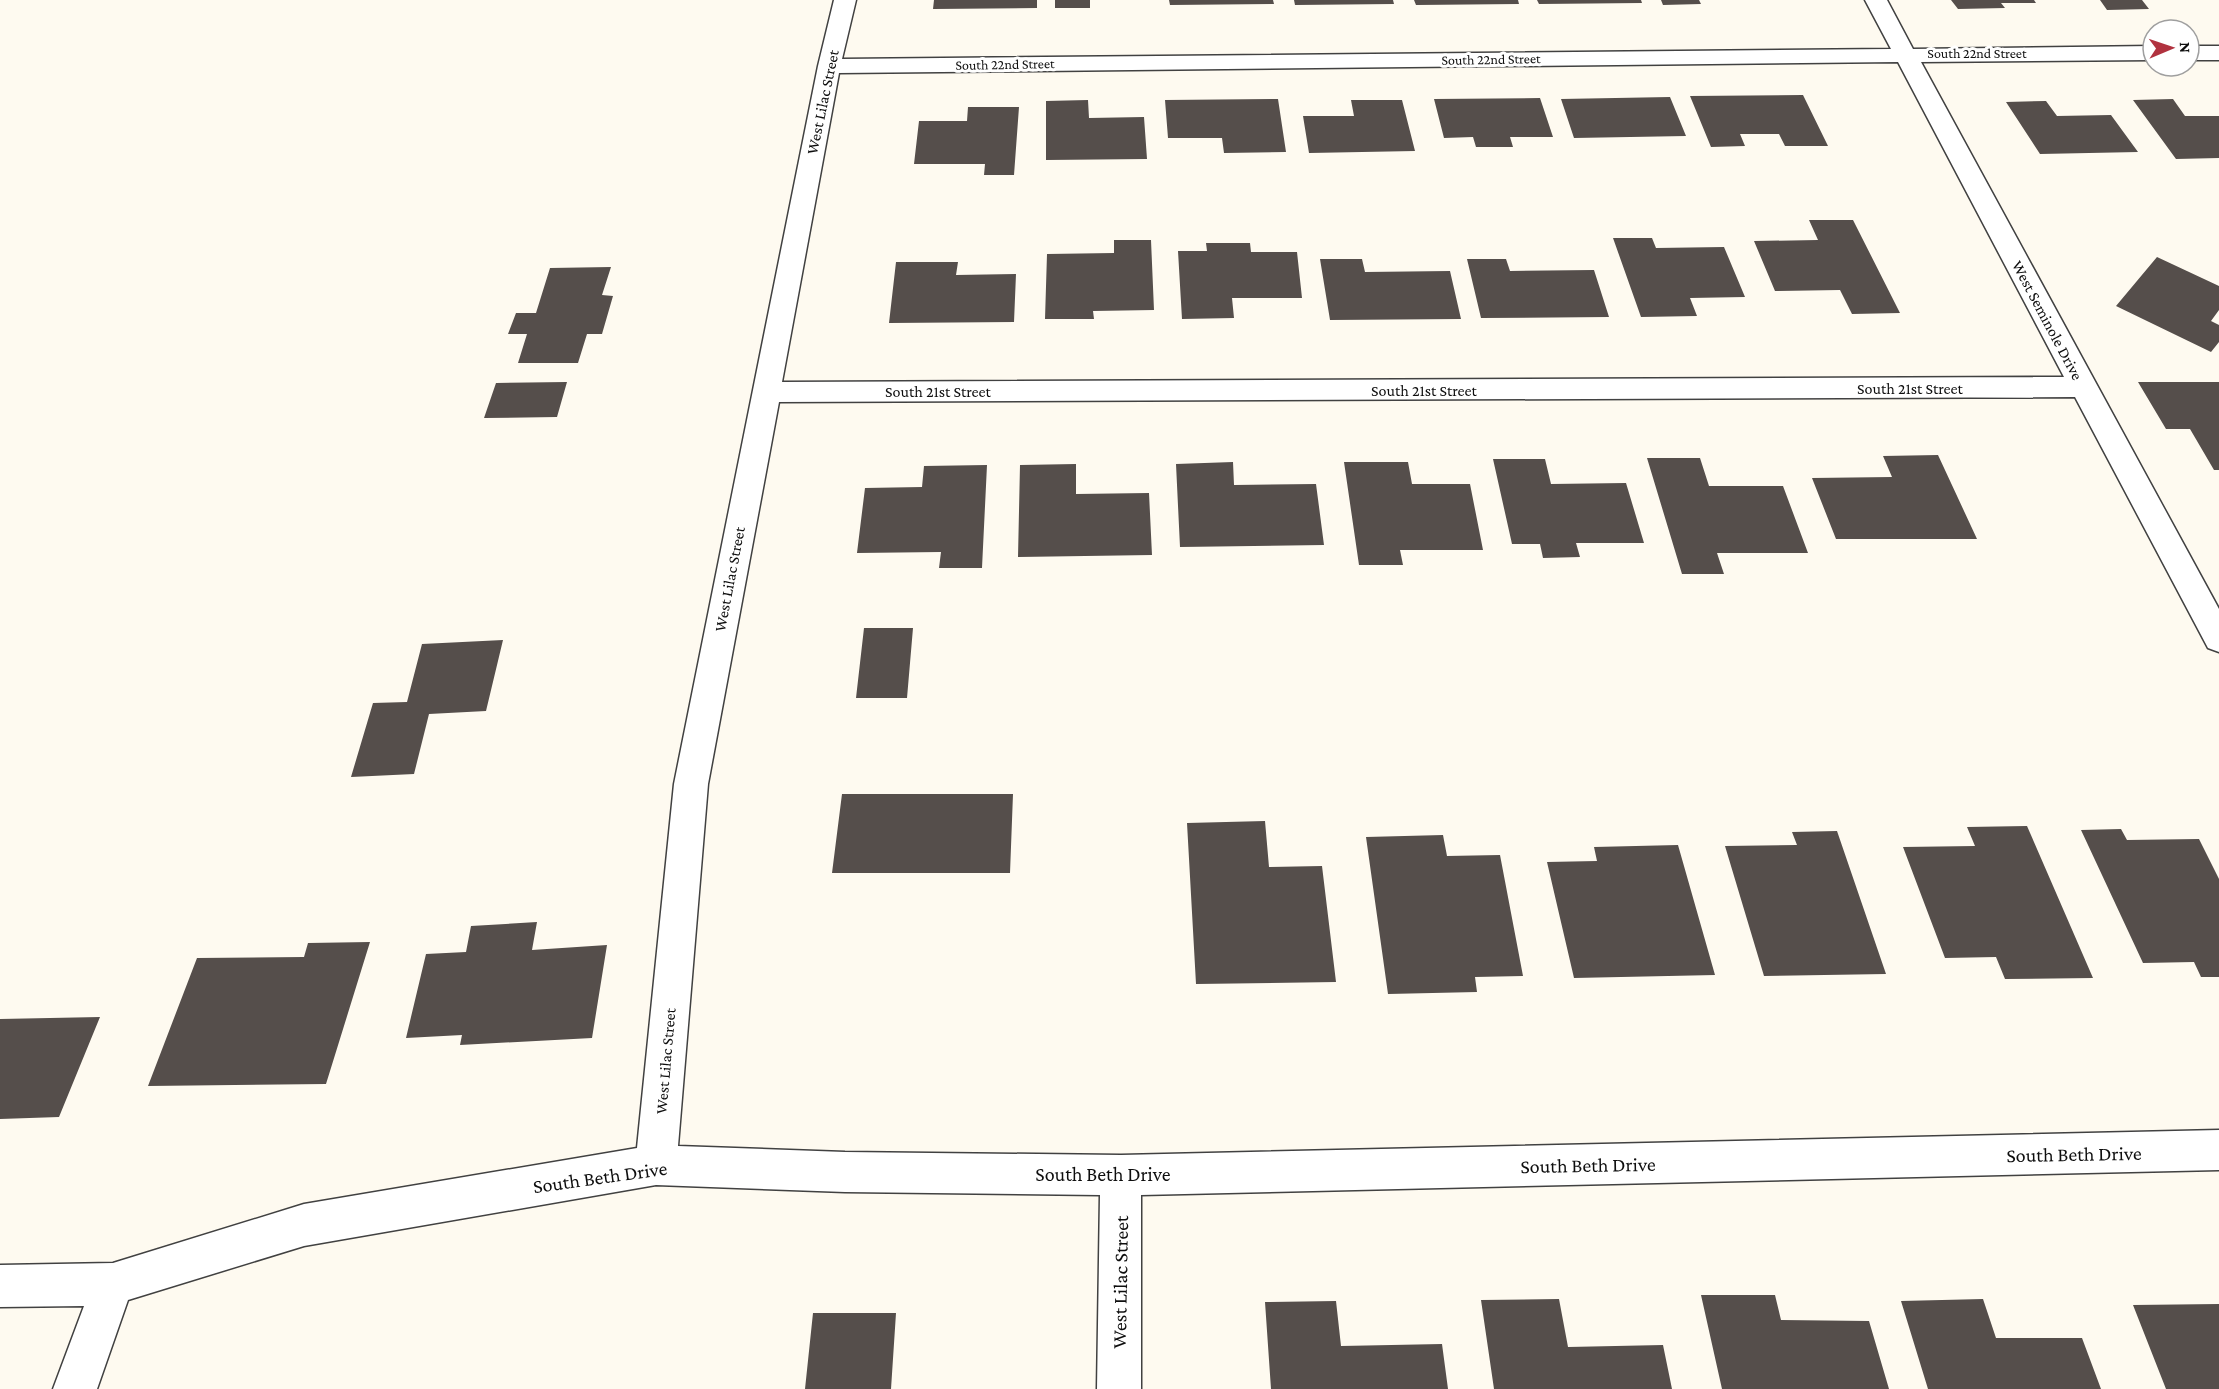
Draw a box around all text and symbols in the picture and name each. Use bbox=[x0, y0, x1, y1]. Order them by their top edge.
north arrow bbox=[2141, 18, 2201, 78]
text: N bbox=[2177, 42, 2194, 53]
street label: South 22nd Street bbox=[1927, 45, 2027, 61]
street label: West Lilac Street bbox=[803, 48, 842, 156]
street label: South 22nd Street bbox=[1441, 50, 1541, 68]
street label: South 22nd Street bbox=[955, 55, 1055, 73]
street label: West Seminole Drive bbox=[2009, 258, 2086, 383]
street label: South 21st Street bbox=[1857, 380, 1964, 397]
street label: South 21st Street bbox=[1371, 382, 1478, 399]
street label: South 21st Street bbox=[885, 383, 992, 400]
street label: West Lilac Street bbox=[711, 524, 748, 633]
street label: West Lilac Street bbox=[652, 1007, 679, 1115]
street label: South Beth Drive bbox=[2006, 1142, 2142, 1166]
street label: South Beth Drive bbox=[1520, 1153, 1656, 1177]
street label: South Beth Drive bbox=[531, 1157, 669, 1197]
street label: South Beth Drive bbox=[1035, 1163, 1171, 1185]
street label: West Lilac Street bbox=[1108, 1215, 1132, 1349]

